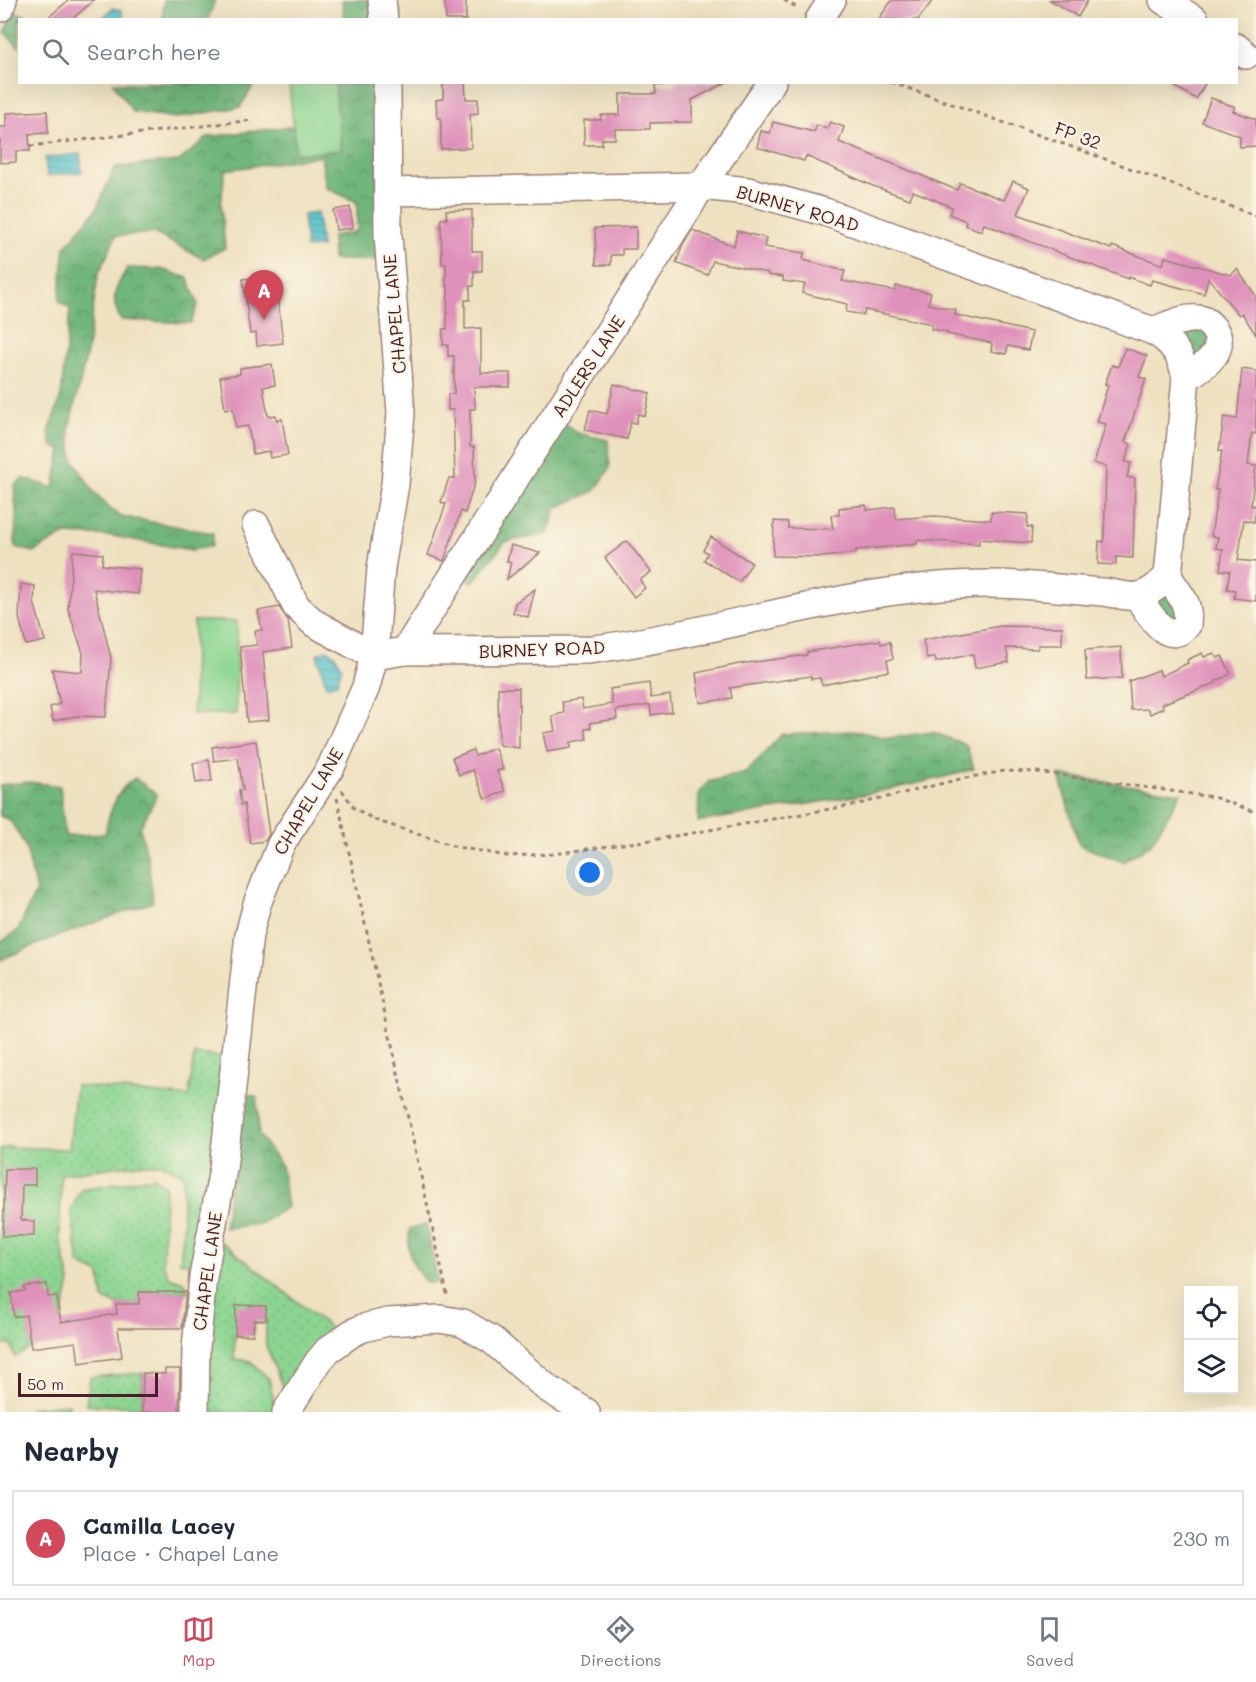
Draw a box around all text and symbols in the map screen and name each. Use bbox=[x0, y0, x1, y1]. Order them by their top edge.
search box bbox=[18, 18, 1238, 84]
icon: search bbox=[39, 35, 72, 68]
text: Search here bbox=[87, 37, 221, 66]
street label: FP 32 bbox=[1052, 116, 1104, 154]
street label: BURNEY ROAD bbox=[734, 179, 862, 237]
street label: CHAPEL LANE bbox=[377, 253, 411, 375]
pin: A bbox=[244, 270, 284, 320]
street label: ADLERS LANE bbox=[546, 310, 630, 422]
street label: BURNEY ROAD bbox=[478, 635, 606, 663]
street label: CHAPEL LANE bbox=[268, 743, 348, 859]
your location bbox=[575, 858, 604, 887]
street label: CHAPEL LANE bbox=[187, 1210, 227, 1332]
map controls bbox=[1184, 1286, 1238, 1394]
button: locate bbox=[1184, 1286, 1238, 1340]
button: layers bbox=[1184, 1340, 1238, 1394]
scale bar bbox=[18, 1370, 158, 1398]
text: 50 m bbox=[27, 1373, 64, 1394]
text: Nearby bbox=[24, 1434, 119, 1468]
text: Camilla Lacey bbox=[83, 1511, 236, 1540]
text: A bbox=[39, 1525, 52, 1551]
text: 230 m bbox=[1172, 1525, 1230, 1551]
text: Place · Chapel Lane bbox=[83, 1540, 279, 1566]
tab: Map bbox=[182, 1613, 215, 1670]
tab: Directions bbox=[580, 1613, 661, 1670]
tab: Saved bbox=[1026, 1613, 1074, 1670]

